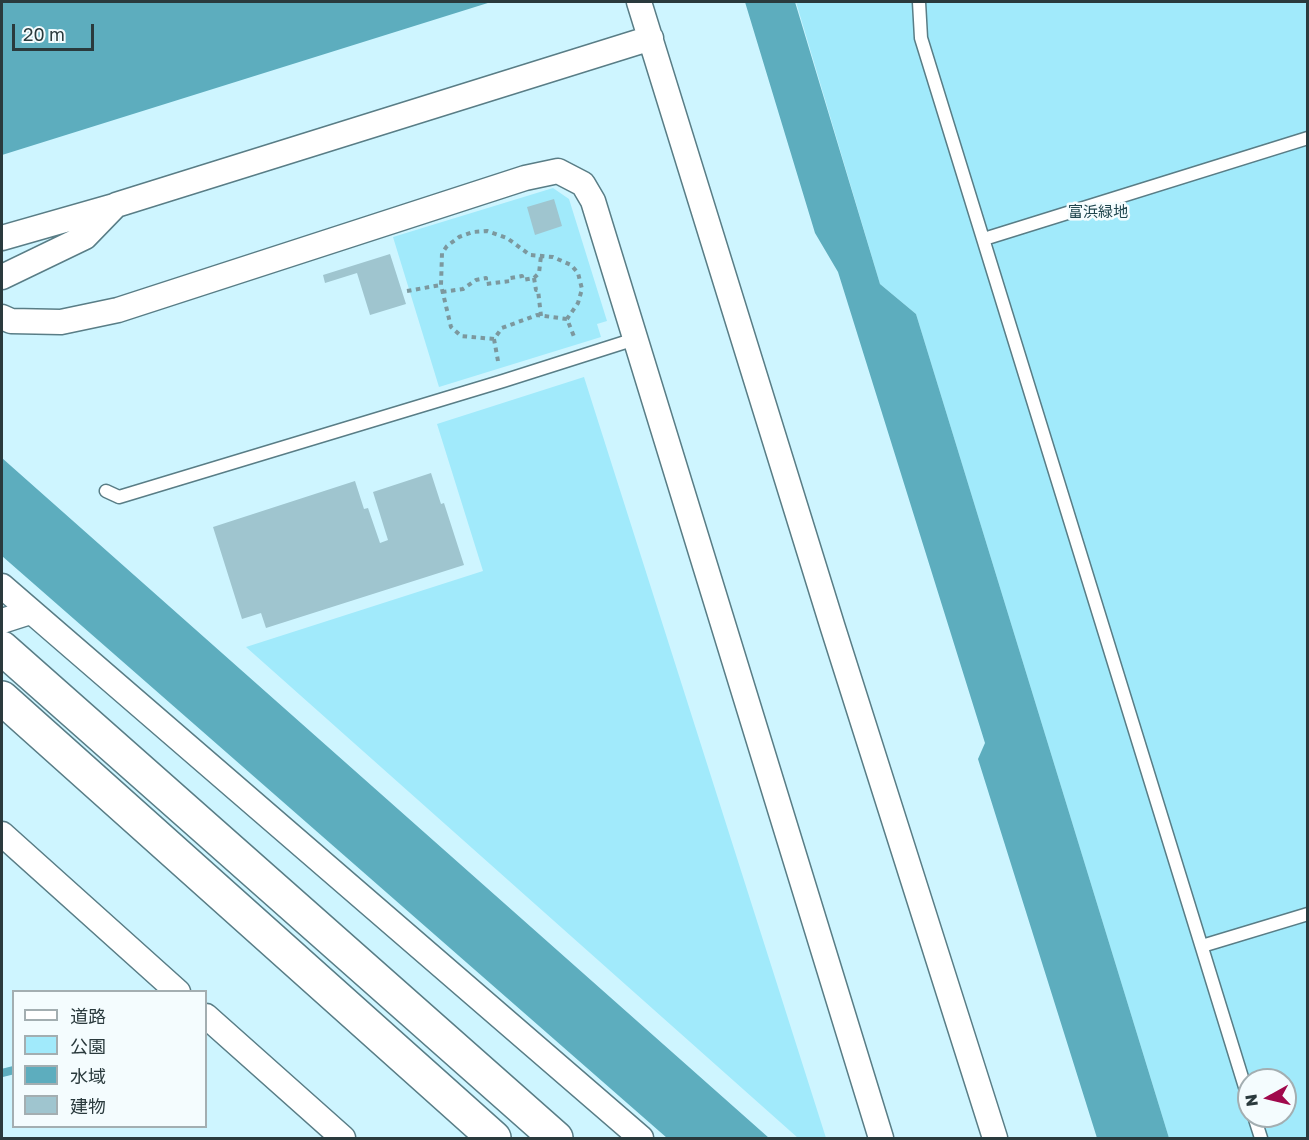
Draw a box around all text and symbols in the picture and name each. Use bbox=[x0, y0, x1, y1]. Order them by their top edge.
scale bar bbox=[15, 12, 98, 50]
text: 20 m bbox=[23, 23, 65, 45]
park label: 富浜緑地 bbox=[1068, 203, 1128, 221]
legend bbox=[12, 990, 207, 1128]
text: 道路 bbox=[70, 1005, 106, 1027]
text: 公園 bbox=[70, 1035, 106, 1057]
text: 水域 bbox=[70, 1065, 106, 1087]
north arrow bbox=[1237, 1068, 1297, 1128]
text: N bbox=[1240, 1093, 1262, 1108]
text: 建物 bbox=[70, 1095, 106, 1117]

